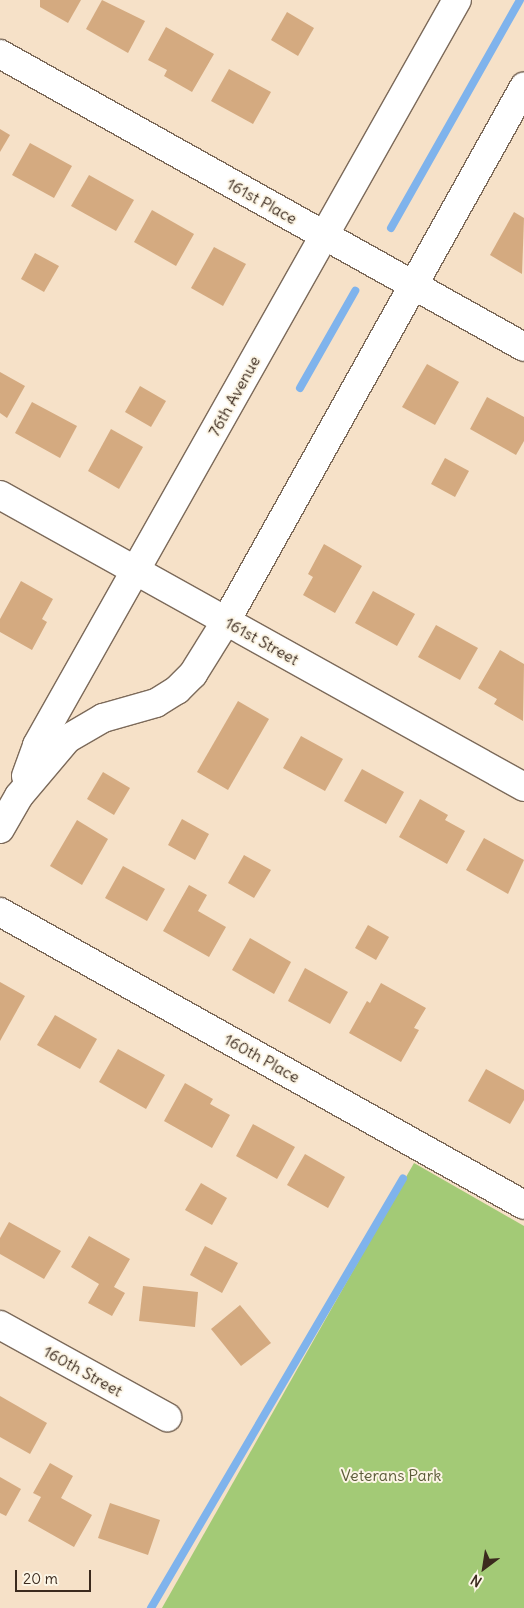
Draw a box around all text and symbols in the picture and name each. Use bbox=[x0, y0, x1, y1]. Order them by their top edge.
street label: 161st Place bbox=[224, 174, 300, 228]
street label: 76th Avenue bbox=[204, 352, 264, 440]
street label: 161st Street bbox=[222, 613, 302, 669]
street label: 160th Place bbox=[221, 1029, 303, 1087]
street label: 160th Street bbox=[40, 1341, 126, 1401]
park label: Veterans Park bbox=[341, 1465, 441, 1485]
north arrow bbox=[459, 1543, 509, 1593]
scale bar bbox=[18, 1560, 94, 1592]
text: 20 m bbox=[23, 1569, 58, 1588]
text: N bbox=[467, 1571, 485, 1591]

